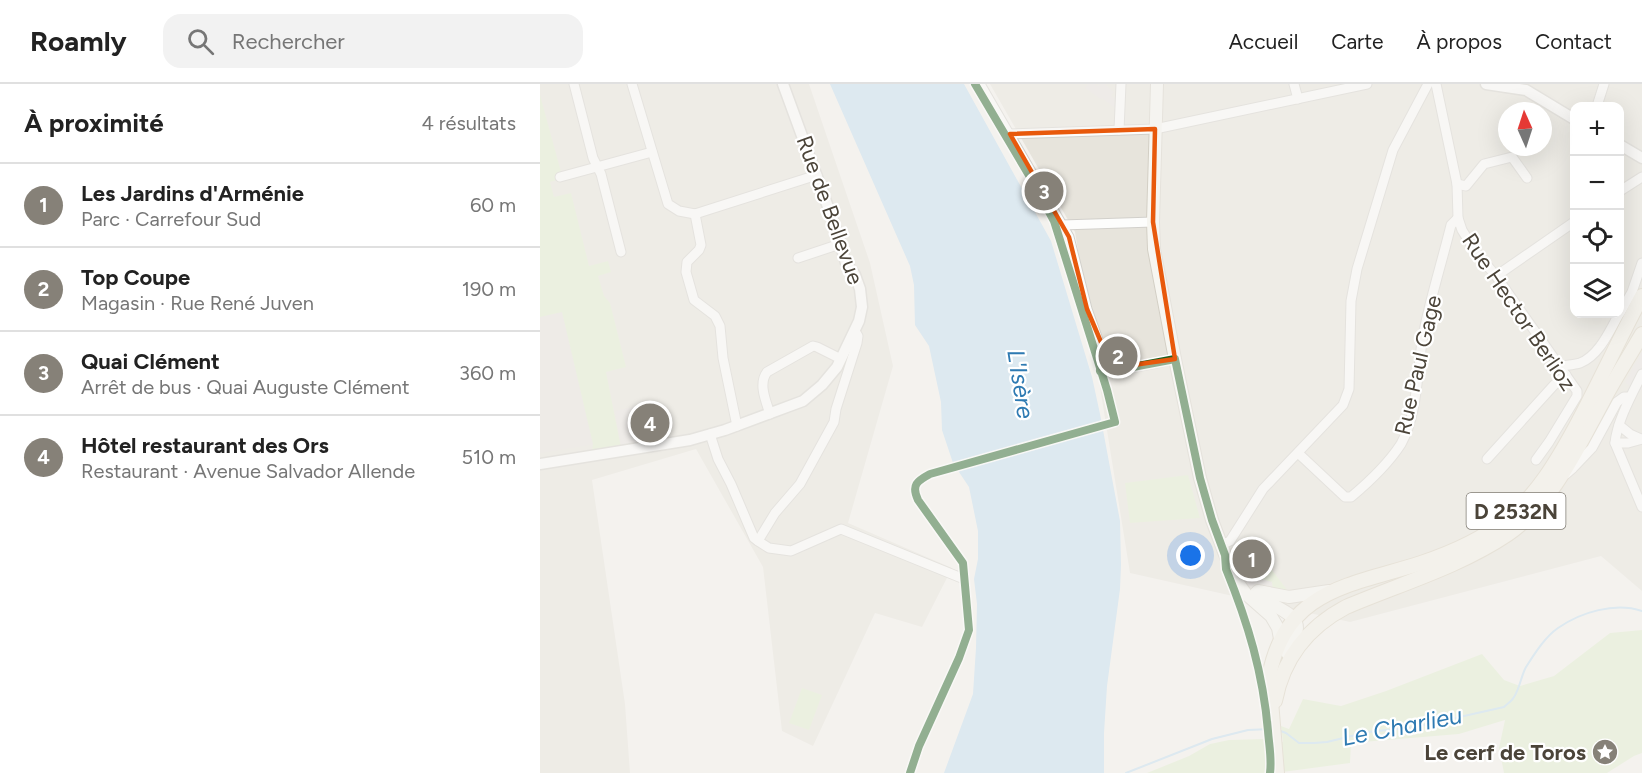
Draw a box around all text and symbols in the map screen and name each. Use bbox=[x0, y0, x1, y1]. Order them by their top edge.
search box bbox=[163, 14, 583, 68]
text: Roamly bbox=[30, 24, 127, 58]
icon: search bbox=[184, 25, 217, 58]
text: Rechercher bbox=[232, 28, 345, 55]
text: Accueil bbox=[1229, 29, 1298, 54]
text: Carte bbox=[1331, 29, 1384, 54]
text: À propos bbox=[1417, 29, 1502, 54]
text: Contact bbox=[1535, 29, 1612, 54]
north arrow bbox=[1498, 102, 1552, 156]
map controls bbox=[1570, 102, 1624, 318]
button: + bbox=[1570, 102, 1624, 156]
text: À proximité bbox=[24, 107, 164, 139]
text: 4 résultats bbox=[421, 111, 516, 135]
street label: Rue de Bellevue bbox=[791, 132, 869, 288]
button: − bbox=[1570, 156, 1624, 210]
pin: 3 bbox=[1024, 168, 1064, 214]
text: Les Jardins d'Arménie bbox=[81, 180, 304, 207]
text: 1 bbox=[39, 193, 48, 217]
text: 60 m bbox=[470, 193, 516, 217]
text: Parc · Carrefour Sud bbox=[81, 207, 261, 231]
button: locate bbox=[1570, 210, 1624, 264]
street label: Rue Hector Berlioz bbox=[1456, 228, 1582, 396]
text: Top Coupe bbox=[81, 264, 190, 291]
button: layers bbox=[1570, 264, 1624, 318]
text: 2 bbox=[38, 277, 49, 301]
text: 190 m bbox=[462, 277, 516, 301]
text: Magasin · Rue René Juven bbox=[81, 291, 314, 315]
street label: Rue Paul Gage bbox=[1389, 292, 1447, 438]
pin: 2 bbox=[1098, 334, 1138, 378]
water label: L'Isère bbox=[1001, 347, 1041, 421]
text: Quai Clément bbox=[81, 348, 220, 375]
text: 3 bbox=[38, 361, 49, 385]
text: 360 m bbox=[459, 361, 516, 385]
text: Arrêt de bus · Quai Auguste Clément bbox=[81, 375, 410, 399]
pin: 4 bbox=[630, 400, 670, 446]
text: Hôtel restaurant des Ors bbox=[81, 432, 329, 459]
text: 4 bbox=[37, 445, 50, 469]
text: 510 m bbox=[461, 445, 516, 469]
text: Restaurant · Avenue Salvador Allende bbox=[81, 459, 415, 483]
road number: D 2532N bbox=[1466, 493, 1566, 529]
pin: 1 bbox=[1232, 536, 1272, 582]
your location bbox=[1176, 541, 1205, 570]
water label: Le Charlieu bbox=[1339, 700, 1465, 752]
place icon: Le cerf de Toros bbox=[1590, 737, 1620, 767]
place label: Le cerf de Toros bbox=[1424, 739, 1586, 766]

